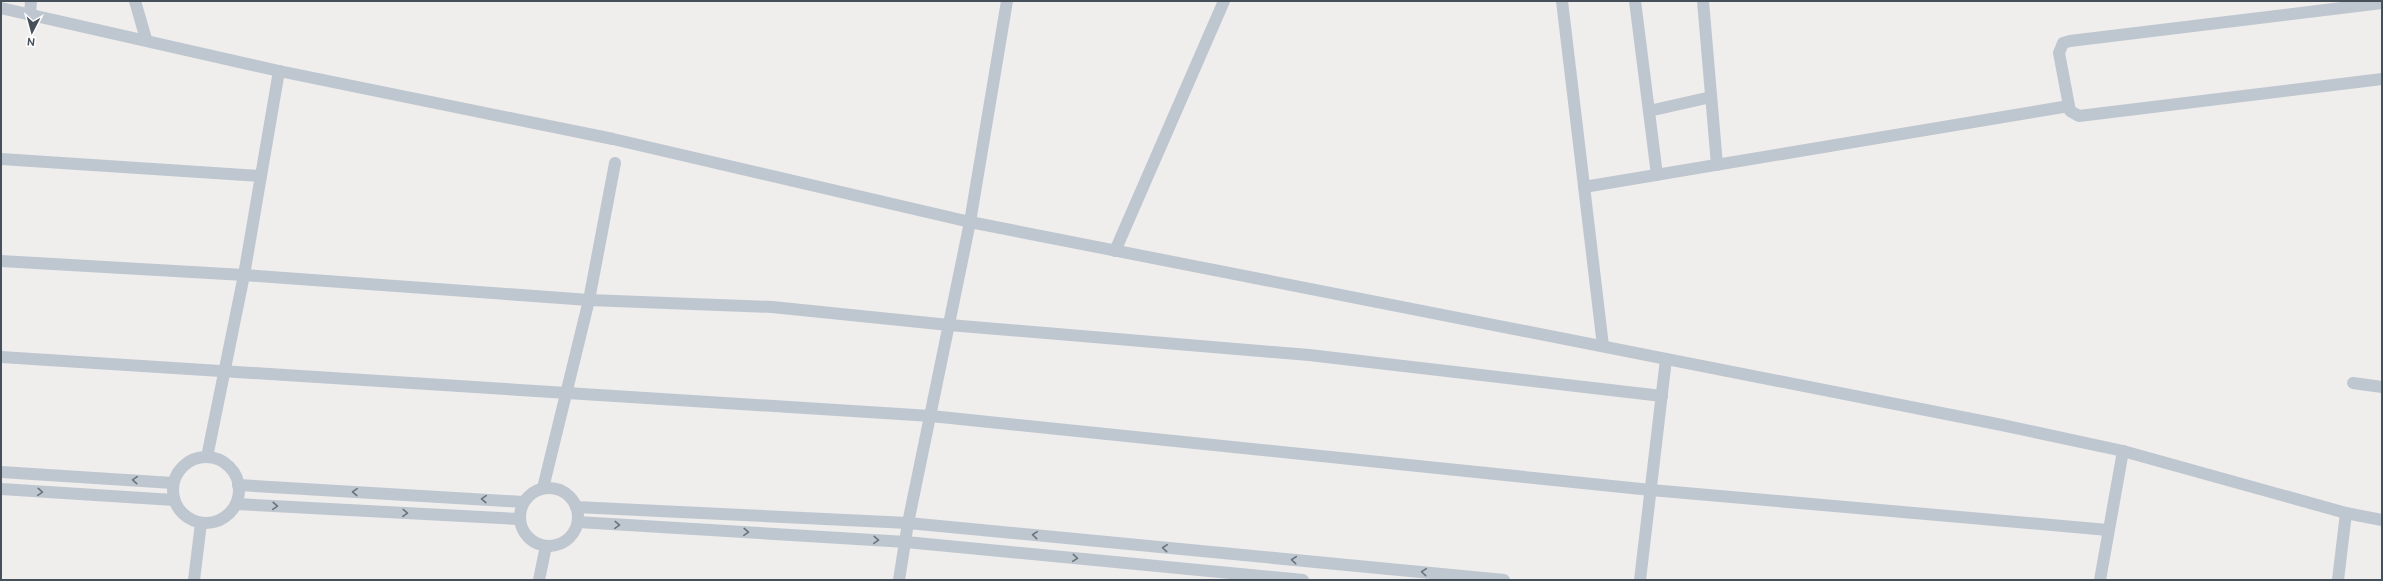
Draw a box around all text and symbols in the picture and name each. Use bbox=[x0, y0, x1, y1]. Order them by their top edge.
north arrow bbox=[12, 12, 52, 52]
text: N bbox=[26, 36, 36, 48]
one-way arrow bbox=[132, 476, 138, 485]
one-way arrow bbox=[37, 487, 43, 496]
one-way arrow bbox=[352, 487, 358, 496]
one-way arrow bbox=[481, 495, 487, 504]
one-way arrow bbox=[272, 502, 278, 510]
one-way arrow bbox=[402, 509, 408, 517]
one-way arrow bbox=[614, 520, 620, 529]
one-way arrow bbox=[743, 528, 749, 537]
one-way arrow bbox=[1032, 531, 1039, 540]
one-way arrow bbox=[873, 536, 879, 544]
one-way arrow bbox=[1162, 543, 1168, 552]
one-way arrow bbox=[1072, 553, 1078, 562]
one-way arrow bbox=[1291, 556, 1297, 565]
one-way arrow bbox=[1421, 568, 1427, 577]

